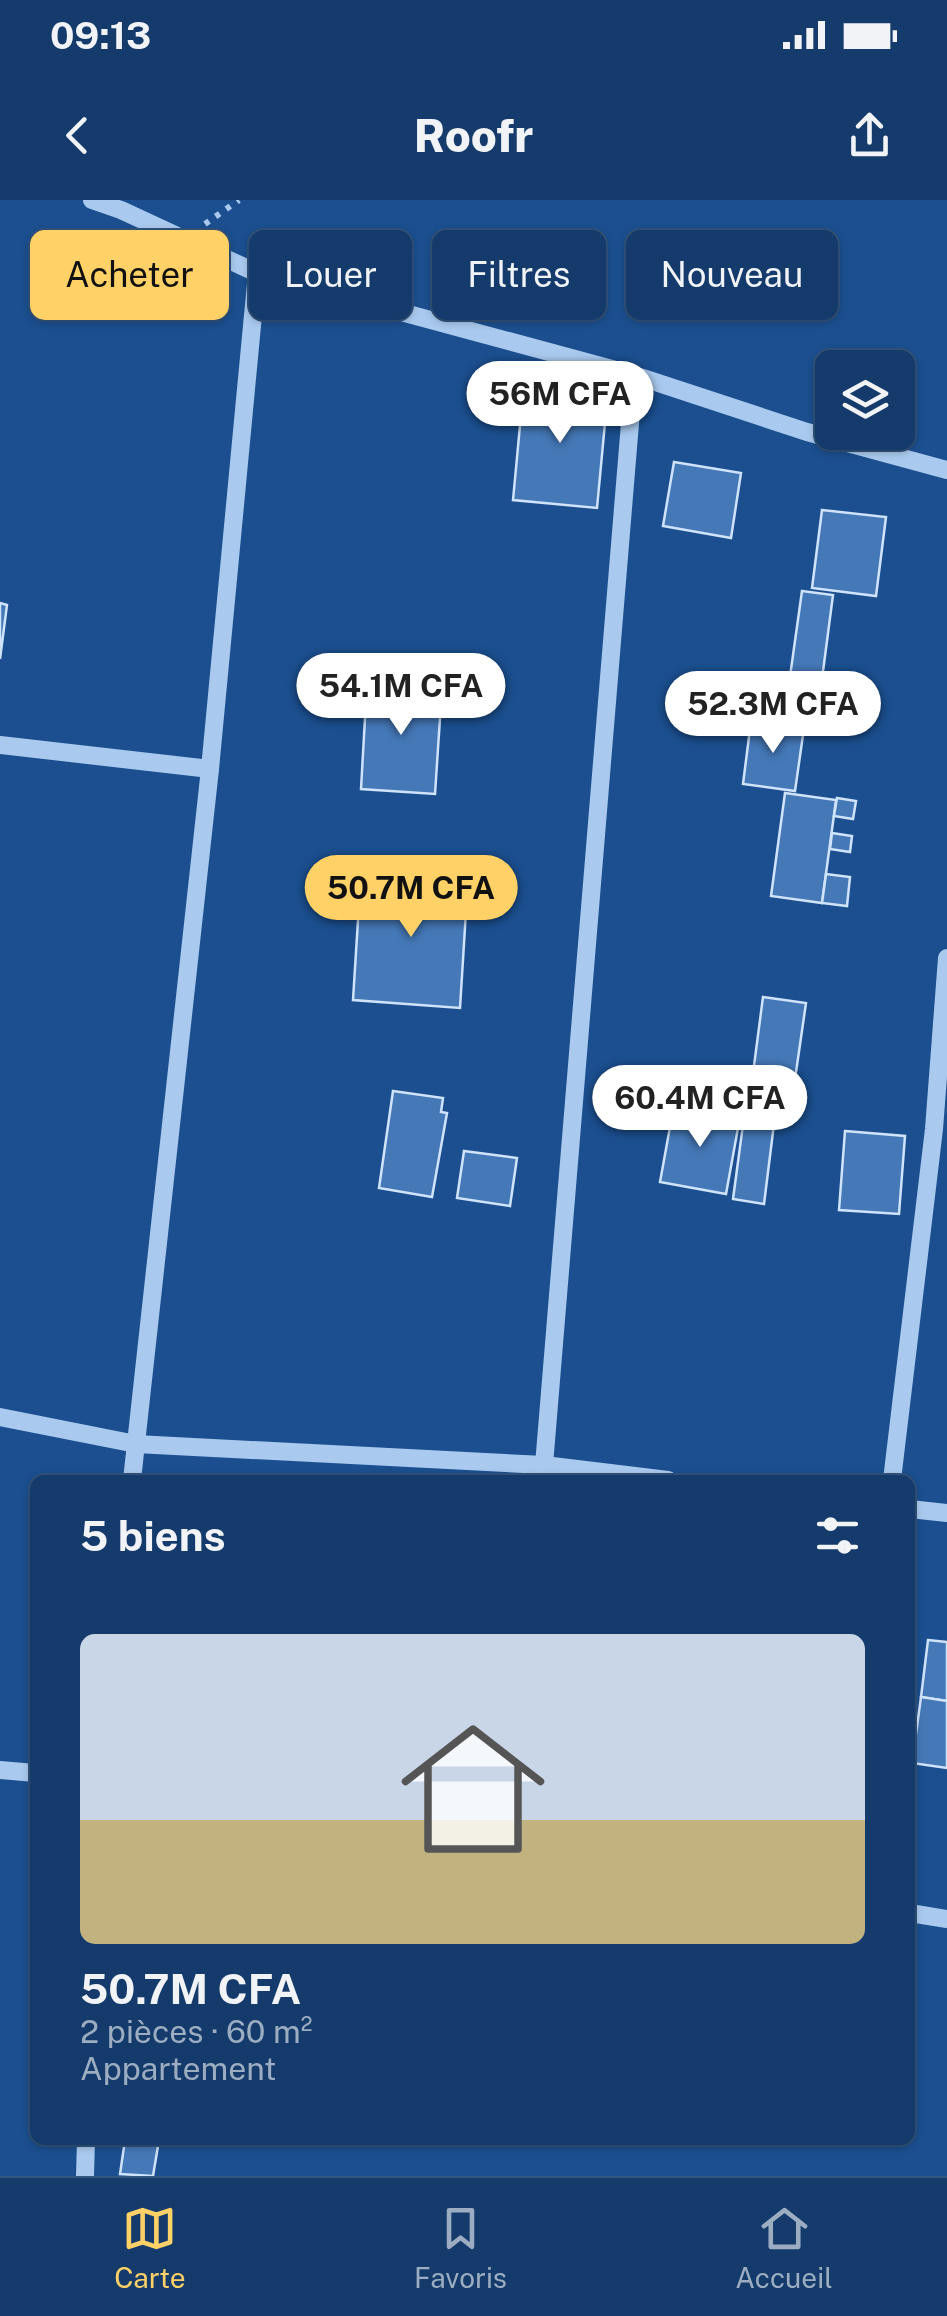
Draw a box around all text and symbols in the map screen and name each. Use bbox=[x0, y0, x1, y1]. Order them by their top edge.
text: 09:13 bbox=[50, 13, 151, 58]
icon: back bbox=[50, 108, 105, 163]
icon: share bbox=[842, 108, 897, 163]
text: Roofr bbox=[414, 109, 533, 162]
chip: Acheter bbox=[30, 230, 229, 320]
chip: Louer bbox=[249, 230, 412, 320]
chip: Filtres bbox=[432, 230, 606, 320]
chip: Nouveau bbox=[626, 230, 838, 320]
map controls bbox=[815, 350, 915, 450]
button: layers bbox=[815, 350, 915, 450]
pin: 56M CFA bbox=[468, 361, 652, 446]
text: 56M CFA bbox=[488, 375, 632, 412]
pin: 54.1M CFA bbox=[287, 653, 515, 738]
text: 54.1M CFA bbox=[318, 667, 484, 704]
pin: 52.3M CFA bbox=[659, 671, 887, 756]
text: 52.3M CFA bbox=[687, 685, 859, 722]
pin: 50.7M CFA bbox=[297, 855, 525, 940]
text: 50.7M CFA bbox=[327, 869, 495, 906]
pin: 60.4M CFA bbox=[586, 1065, 814, 1150]
text: 60.4M CFA bbox=[614, 1079, 786, 1116]
icon: filters bbox=[810, 1508, 865, 1563]
text: 5 biens bbox=[80, 1511, 226, 1560]
icon: home bbox=[383, 1699, 563, 1879]
text: 50.7M CFA bbox=[80, 1964, 301, 2013]
text: 2 pièces · 60 m² bbox=[80, 2013, 313, 2050]
text: Appartement bbox=[80, 2050, 277, 2087]
tab: Carte bbox=[114, 2201, 186, 2294]
tab: Favoris bbox=[414, 2201, 507, 2294]
tab: Accueil bbox=[735, 2201, 833, 2294]

